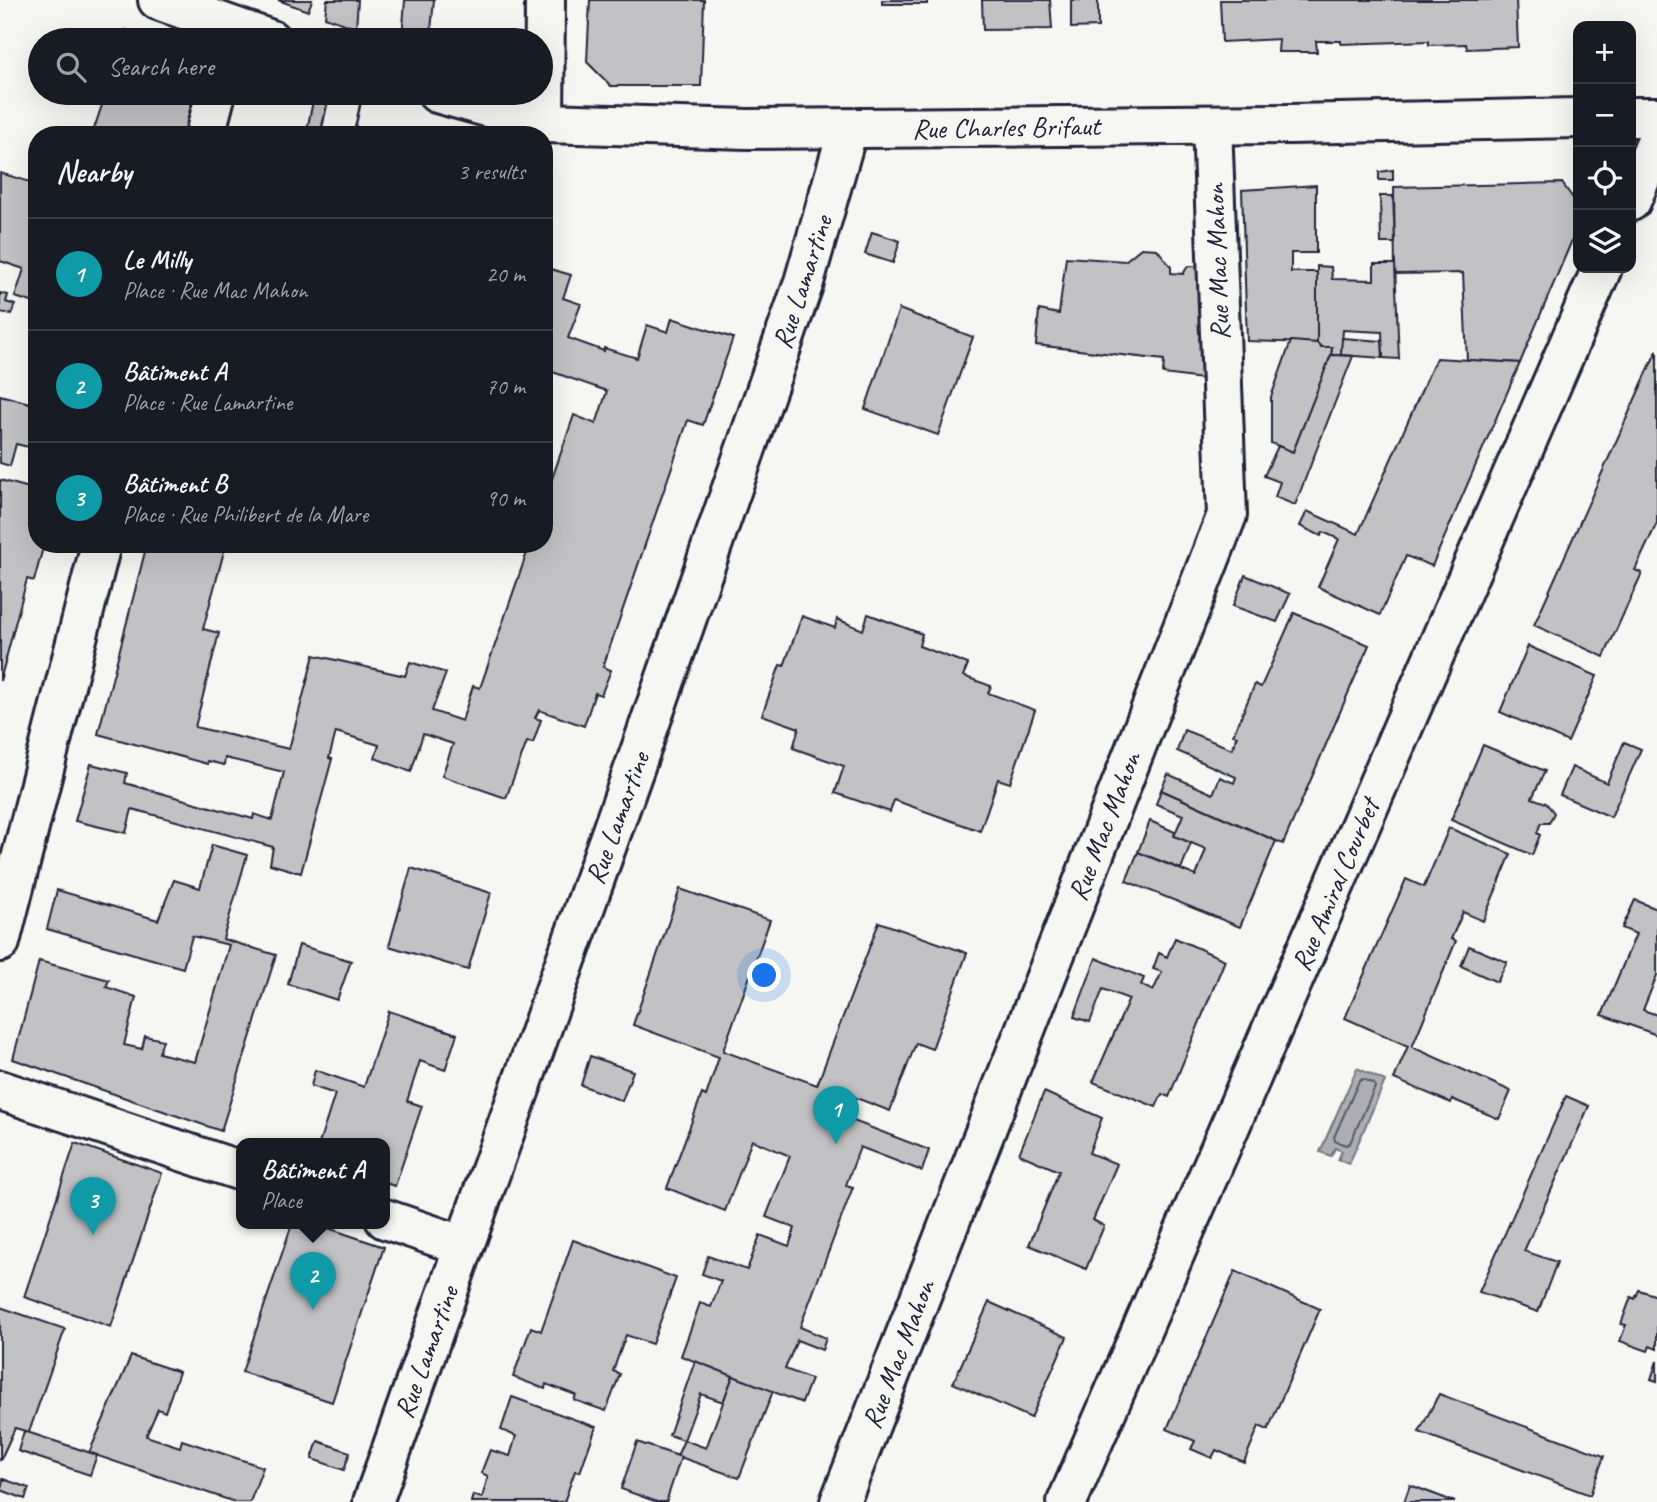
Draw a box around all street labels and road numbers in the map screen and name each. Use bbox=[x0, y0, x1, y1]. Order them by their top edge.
street label: Rue Charles Brifaut bbox=[912, 108, 1103, 146]
street label: Rue Mac Mahon bbox=[1197, 182, 1237, 341]
street label: Rue Lamartine bbox=[764, 209, 841, 353]
street label: Rue Lamartine bbox=[577, 745, 658, 889]
street label: Rue Mac Mahon bbox=[1060, 745, 1149, 905]
street label: Rue Amiral Courbet bbox=[1283, 790, 1388, 976]
street label: Rue Mac Mahon bbox=[854, 1273, 943, 1433]
street label: Rue Lamartine bbox=[386, 1279, 467, 1423]

